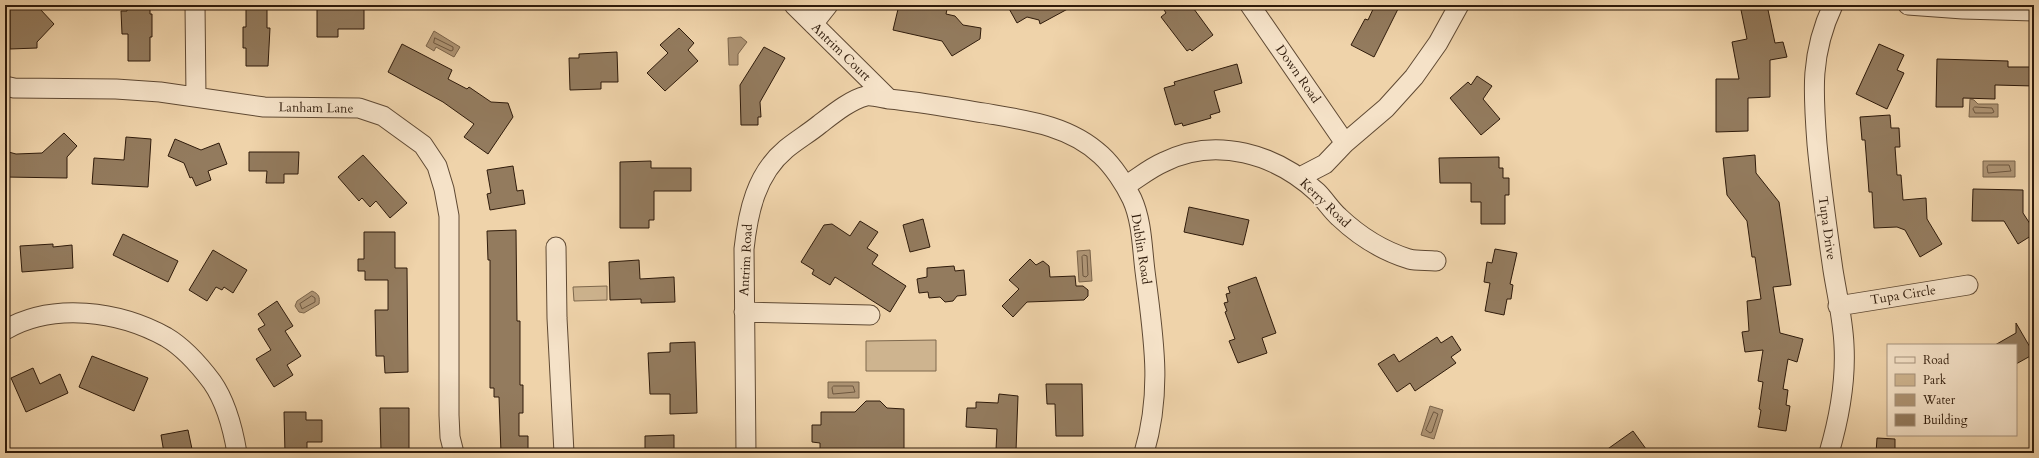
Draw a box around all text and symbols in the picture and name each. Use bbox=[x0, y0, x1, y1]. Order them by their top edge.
street label: Antrim Court bbox=[807, 19, 875, 85]
street label: Down Road bbox=[1271, 41, 1325, 107]
street label: Lanham Lane bbox=[278, 98, 354, 118]
street label: Kerry Road bbox=[1296, 174, 1354, 232]
street label: Tupa Drive bbox=[1814, 195, 1840, 261]
street label: Dublin Road bbox=[1127, 212, 1155, 286]
street label: Antrim Road bbox=[735, 223, 757, 297]
street label: Tupa Circle bbox=[1869, 281, 1937, 309]
legend bbox=[1887, 344, 2017, 436]
text: Road bbox=[1923, 352, 1950, 368]
text: Park bbox=[1923, 372, 1947, 388]
text: Water bbox=[1922, 392, 1956, 408]
text: Building bbox=[1923, 412, 1968, 428]

